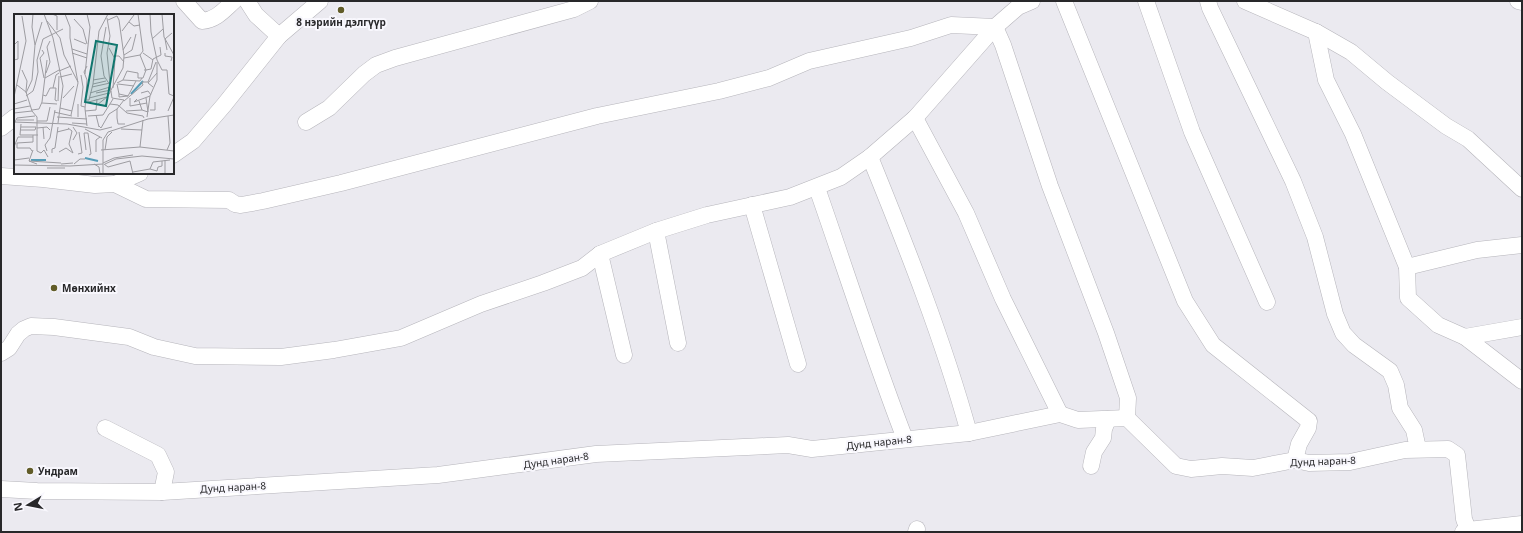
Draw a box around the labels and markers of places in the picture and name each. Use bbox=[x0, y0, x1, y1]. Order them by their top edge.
marker: 8 нэрийн дэлгүүр bbox=[336, 5, 346, 15]
place label: 8 нэрийн дэлгүүр bbox=[296, 15, 386, 29]
place label: Мөнхийнх bbox=[62, 281, 116, 295]
marker: Мөнхийнх bbox=[49, 283, 59, 293]
place label: Ундрам bbox=[38, 464, 78, 478]
marker: Ундрам bbox=[25, 466, 35, 476]

